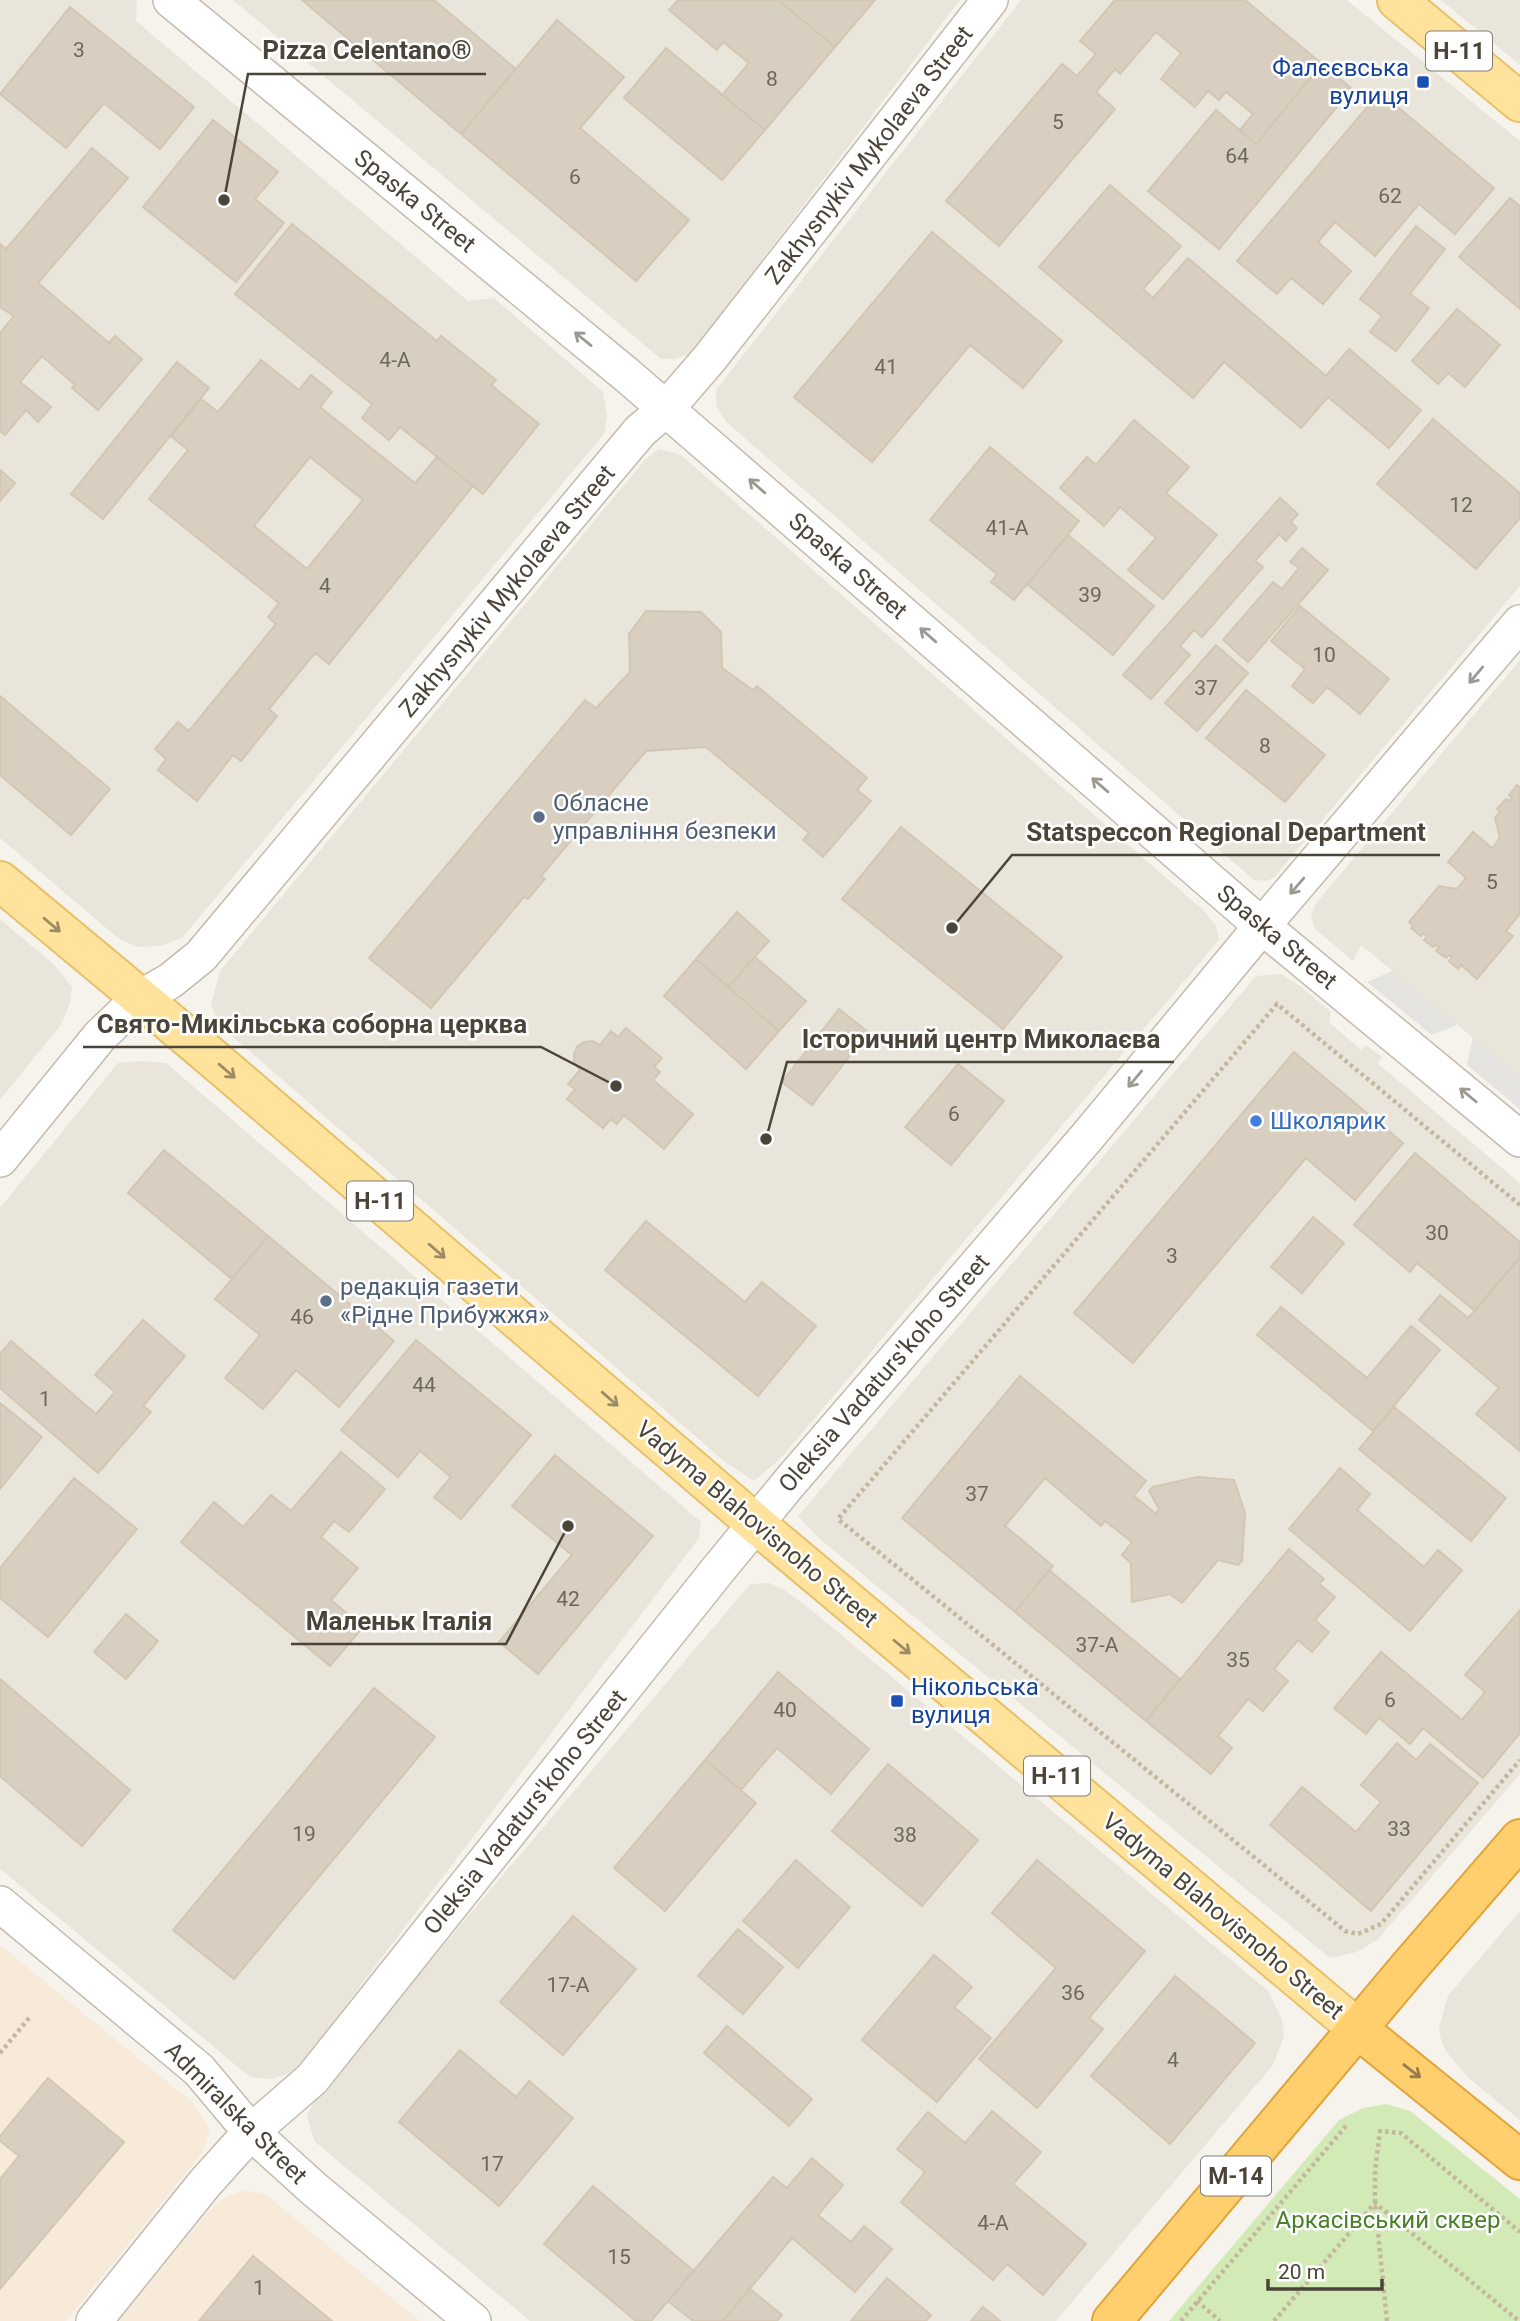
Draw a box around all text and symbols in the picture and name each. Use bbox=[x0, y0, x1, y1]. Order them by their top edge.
street label: Zakhysnykiv Mykolaeva Street bbox=[759, 20, 979, 290]
callout: Pizza Celentano® bbox=[248, 27, 486, 74]
road number: Н-11 bbox=[1426, 32, 1492, 70]
text: Pizza Celentano® bbox=[262, 35, 472, 65]
house number: 3 bbox=[73, 38, 85, 62]
place label: Фалєєвська вулиця bbox=[1272, 54, 1409, 110]
house number: 8 bbox=[766, 67, 778, 91]
marker: Фалєєвська вулиця bbox=[1415, 74, 1431, 90]
house number: 5 bbox=[1052, 110, 1064, 134]
street label: Spaska Street bbox=[349, 144, 481, 258]
house number: 64 bbox=[1225, 144, 1249, 168]
house number: 6 bbox=[569, 165, 581, 189]
house number: 62 bbox=[1378, 184, 1402, 208]
one-way arrow bbox=[574, 331, 592, 347]
house number: 4-А bbox=[379, 348, 411, 372]
house number: 41 bbox=[874, 355, 898, 379]
street label: Zakhysnykiv Mykolaeva Street bbox=[393, 459, 621, 723]
one-way arrow bbox=[748, 478, 766, 494]
house number: 12 bbox=[1449, 493, 1473, 517]
street label: Spaska Street bbox=[783, 507, 913, 625]
house number: 41-А bbox=[985, 516, 1029, 540]
house number: 4 bbox=[319, 574, 331, 598]
house number: 39 bbox=[1078, 583, 1102, 607]
one-way arrow bbox=[919, 627, 937, 643]
house number: 10 bbox=[1312, 643, 1336, 667]
one-way arrow bbox=[1468, 666, 1484, 684]
house number: 37 bbox=[1194, 676, 1218, 700]
house number: 8 bbox=[1259, 734, 1271, 758]
one-way arrow bbox=[1091, 777, 1109, 793]
place label: Обласне управління безпеки bbox=[553, 789, 777, 845]
callout: Statspeccon Regional Department bbox=[1012, 808, 1440, 855]
marker: Обласне управління безпеки bbox=[531, 809, 547, 825]
text: Statspeccon Regional Department bbox=[1026, 817, 1426, 847]
house number: 5 bbox=[1486, 870, 1498, 894]
one-way arrow bbox=[1289, 876, 1305, 894]
street label: Spaska Street bbox=[1211, 879, 1343, 995]
one-way arrow bbox=[43, 917, 61, 933]
callout: Свято-Микільська соборна церква bbox=[83, 1000, 541, 1047]
text: Свято-Микільська соборна церква bbox=[97, 1009, 527, 1039]
callout: Історичний центр Миколаєва bbox=[787, 1015, 1174, 1062]
text: Історичний центр Миколаєва bbox=[802, 1024, 1160, 1054]
one-way arrow bbox=[218, 1063, 236, 1079]
one-way arrow bbox=[1128, 1070, 1143, 1088]
one-way arrow bbox=[1459, 1088, 1477, 1103]
house number: 6 bbox=[948, 1102, 960, 1126]
place label: Школярик bbox=[1270, 1107, 1386, 1135]
marker: Школярик bbox=[1248, 1113, 1264, 1129]
road number: Н-11 bbox=[347, 1182, 413, 1220]
house number: 30 bbox=[1425, 1221, 1449, 1245]
one-way arrow bbox=[428, 1242, 446, 1258]
house number: 3 bbox=[1166, 1244, 1178, 1268]
street label: Oleksia Vadaturs'koho Street bbox=[773, 1248, 995, 1498]
place label: редакція газети «Рідне Прибужжя» bbox=[340, 1273, 550, 1329]
marker: редакція газети «Рідне Прибужжя» bbox=[318, 1293, 334, 1309]
house number: 46 bbox=[290, 1305, 314, 1329]
house number: 44 bbox=[412, 1373, 436, 1397]
house number: 1 bbox=[39, 1387, 51, 1411]
one-way arrow bbox=[601, 1391, 619, 1407]
street label: Vadyma Blahovisnoho Street bbox=[631, 1415, 883, 1633]
house number: 37 bbox=[965, 1482, 989, 1506]
house number: 42 bbox=[556, 1587, 580, 1611]
callout: Маленьк Італія bbox=[291, 1597, 506, 1644]
text: Маленьк Італія bbox=[306, 1606, 492, 1636]
house number: 37-А bbox=[1075, 1633, 1119, 1657]
one-way arrow bbox=[893, 1639, 911, 1655]
house number: 35 bbox=[1226, 1648, 1250, 1672]
place label: Нікольська вулиця bbox=[911, 1673, 1039, 1729]
street label: Oleksia Vadaturs'koho Street bbox=[418, 1684, 632, 1940]
house number: 6 bbox=[1384, 1688, 1396, 1712]
marker: Нікольська вулиця bbox=[889, 1693, 905, 1709]
house number: 40 bbox=[773, 1698, 797, 1722]
road number: Н-11 bbox=[1024, 1756, 1090, 1796]
street label: Vadyma Blahovisnoho Street bbox=[1097, 1807, 1349, 2025]
house number: 33 bbox=[1387, 1817, 1411, 1841]
house number: 19 bbox=[292, 1822, 316, 1846]
house number: 38 bbox=[893, 1823, 917, 1847]
house number: 17-А bbox=[546, 1973, 590, 1997]
house number: 36 bbox=[1061, 1981, 1085, 2005]
street label: Admiralska Street bbox=[159, 2036, 313, 2190]
house number: 4 bbox=[1167, 2048, 1179, 2072]
one-way arrow bbox=[1402, 2063, 1420, 2078]
house number: 17 bbox=[480, 2152, 504, 2176]
road number: М-14 bbox=[1201, 2156, 1271, 2196]
park label: Аркасівський сквер bbox=[1276, 2206, 1500, 2234]
house number: 4-А bbox=[977, 2211, 1009, 2235]
house number: 15 bbox=[607, 2245, 631, 2269]
scale bar bbox=[1268, 2248, 1382, 2292]
text: 20 m bbox=[1278, 2260, 1325, 2284]
house number: 1 bbox=[253, 2276, 265, 2300]

